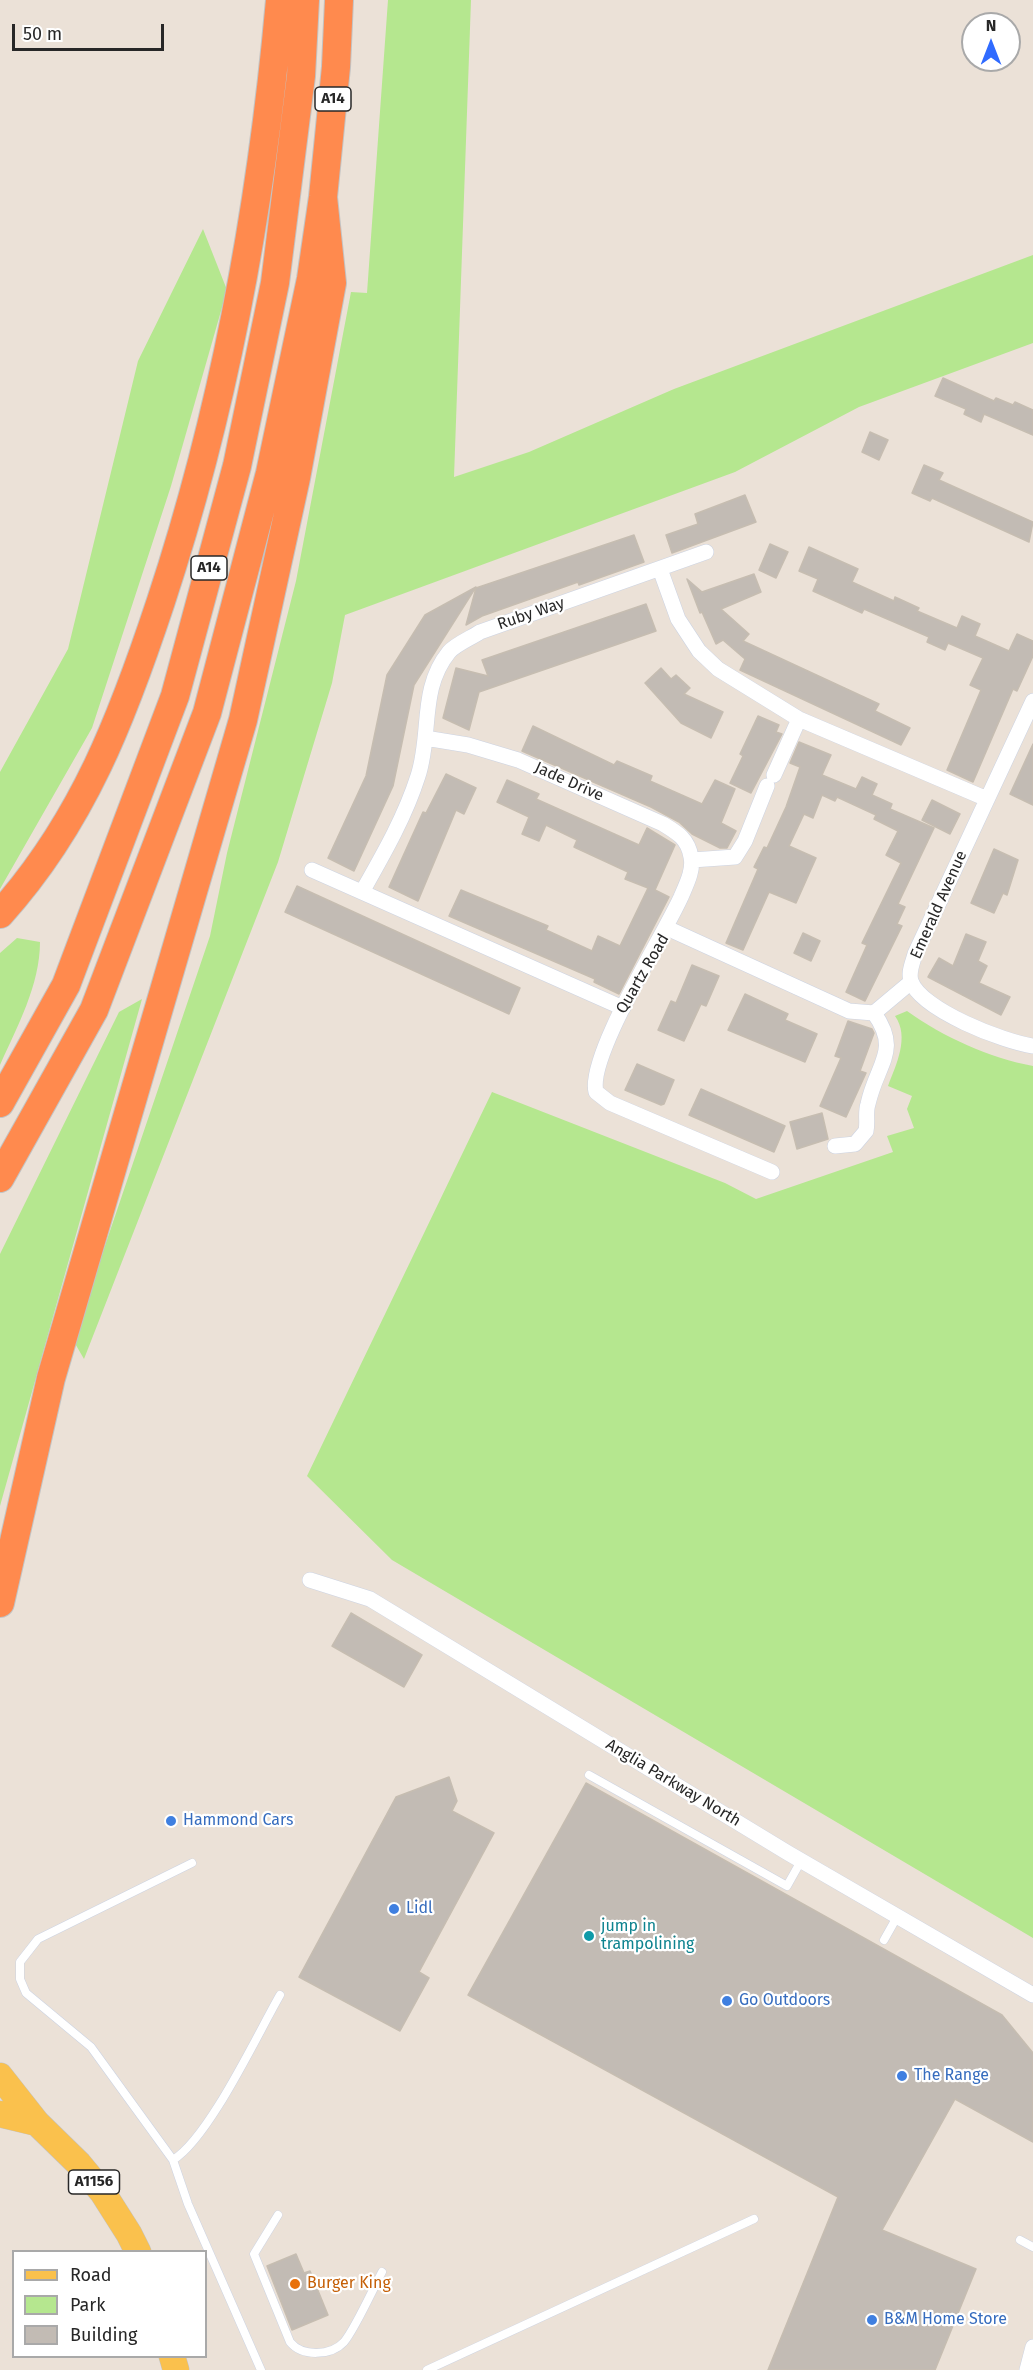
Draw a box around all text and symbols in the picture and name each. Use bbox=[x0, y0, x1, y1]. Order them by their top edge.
scale bar bbox=[15, 12, 166, 50]
north arrow bbox=[961, 12, 1021, 72]
text: N bbox=[986, 16, 996, 35]
text: 50 m bbox=[23, 23, 62, 45]
road number: A14 bbox=[315, 87, 351, 111]
road number: A14 bbox=[191, 556, 227, 580]
street label: Ruby Way bbox=[495, 594, 567, 634]
street label: Jade Drive bbox=[531, 758, 607, 806]
street label: Emerald Avenue bbox=[907, 848, 971, 962]
street label: Quartz Road bbox=[612, 931, 674, 1017]
street label: Anglia Parkway North bbox=[602, 1735, 744, 1831]
place label: Hammond Cars bbox=[183, 1811, 293, 1831]
marker: Hammond Cars bbox=[164, 1814, 178, 1828]
place label: Lidl bbox=[406, 1899, 433, 1919]
marker: Lidl bbox=[387, 1902, 401, 1916]
place label: jump in trampolining bbox=[601, 1917, 694, 1955]
marker: jump in trampolining bbox=[582, 1929, 596, 1943]
place label: Go Outdoors bbox=[739, 1991, 830, 2011]
marker: Go Outdoors bbox=[720, 1994, 734, 2008]
place label: The Range bbox=[914, 2066, 989, 2086]
marker: The Range bbox=[895, 2069, 909, 2083]
road number: A1156 bbox=[68, 2170, 119, 2194]
legend bbox=[12, 2250, 207, 2358]
text: Road bbox=[70, 2264, 112, 2286]
place label: Burger King bbox=[307, 2274, 391, 2294]
marker: Burger King bbox=[288, 2277, 302, 2291]
text: Park bbox=[70, 2294, 105, 2316]
place label: B&M Home Store bbox=[884, 2310, 1007, 2330]
marker: B&M Home Store bbox=[865, 2313, 879, 2327]
text: Building bbox=[70, 2324, 137, 2346]

